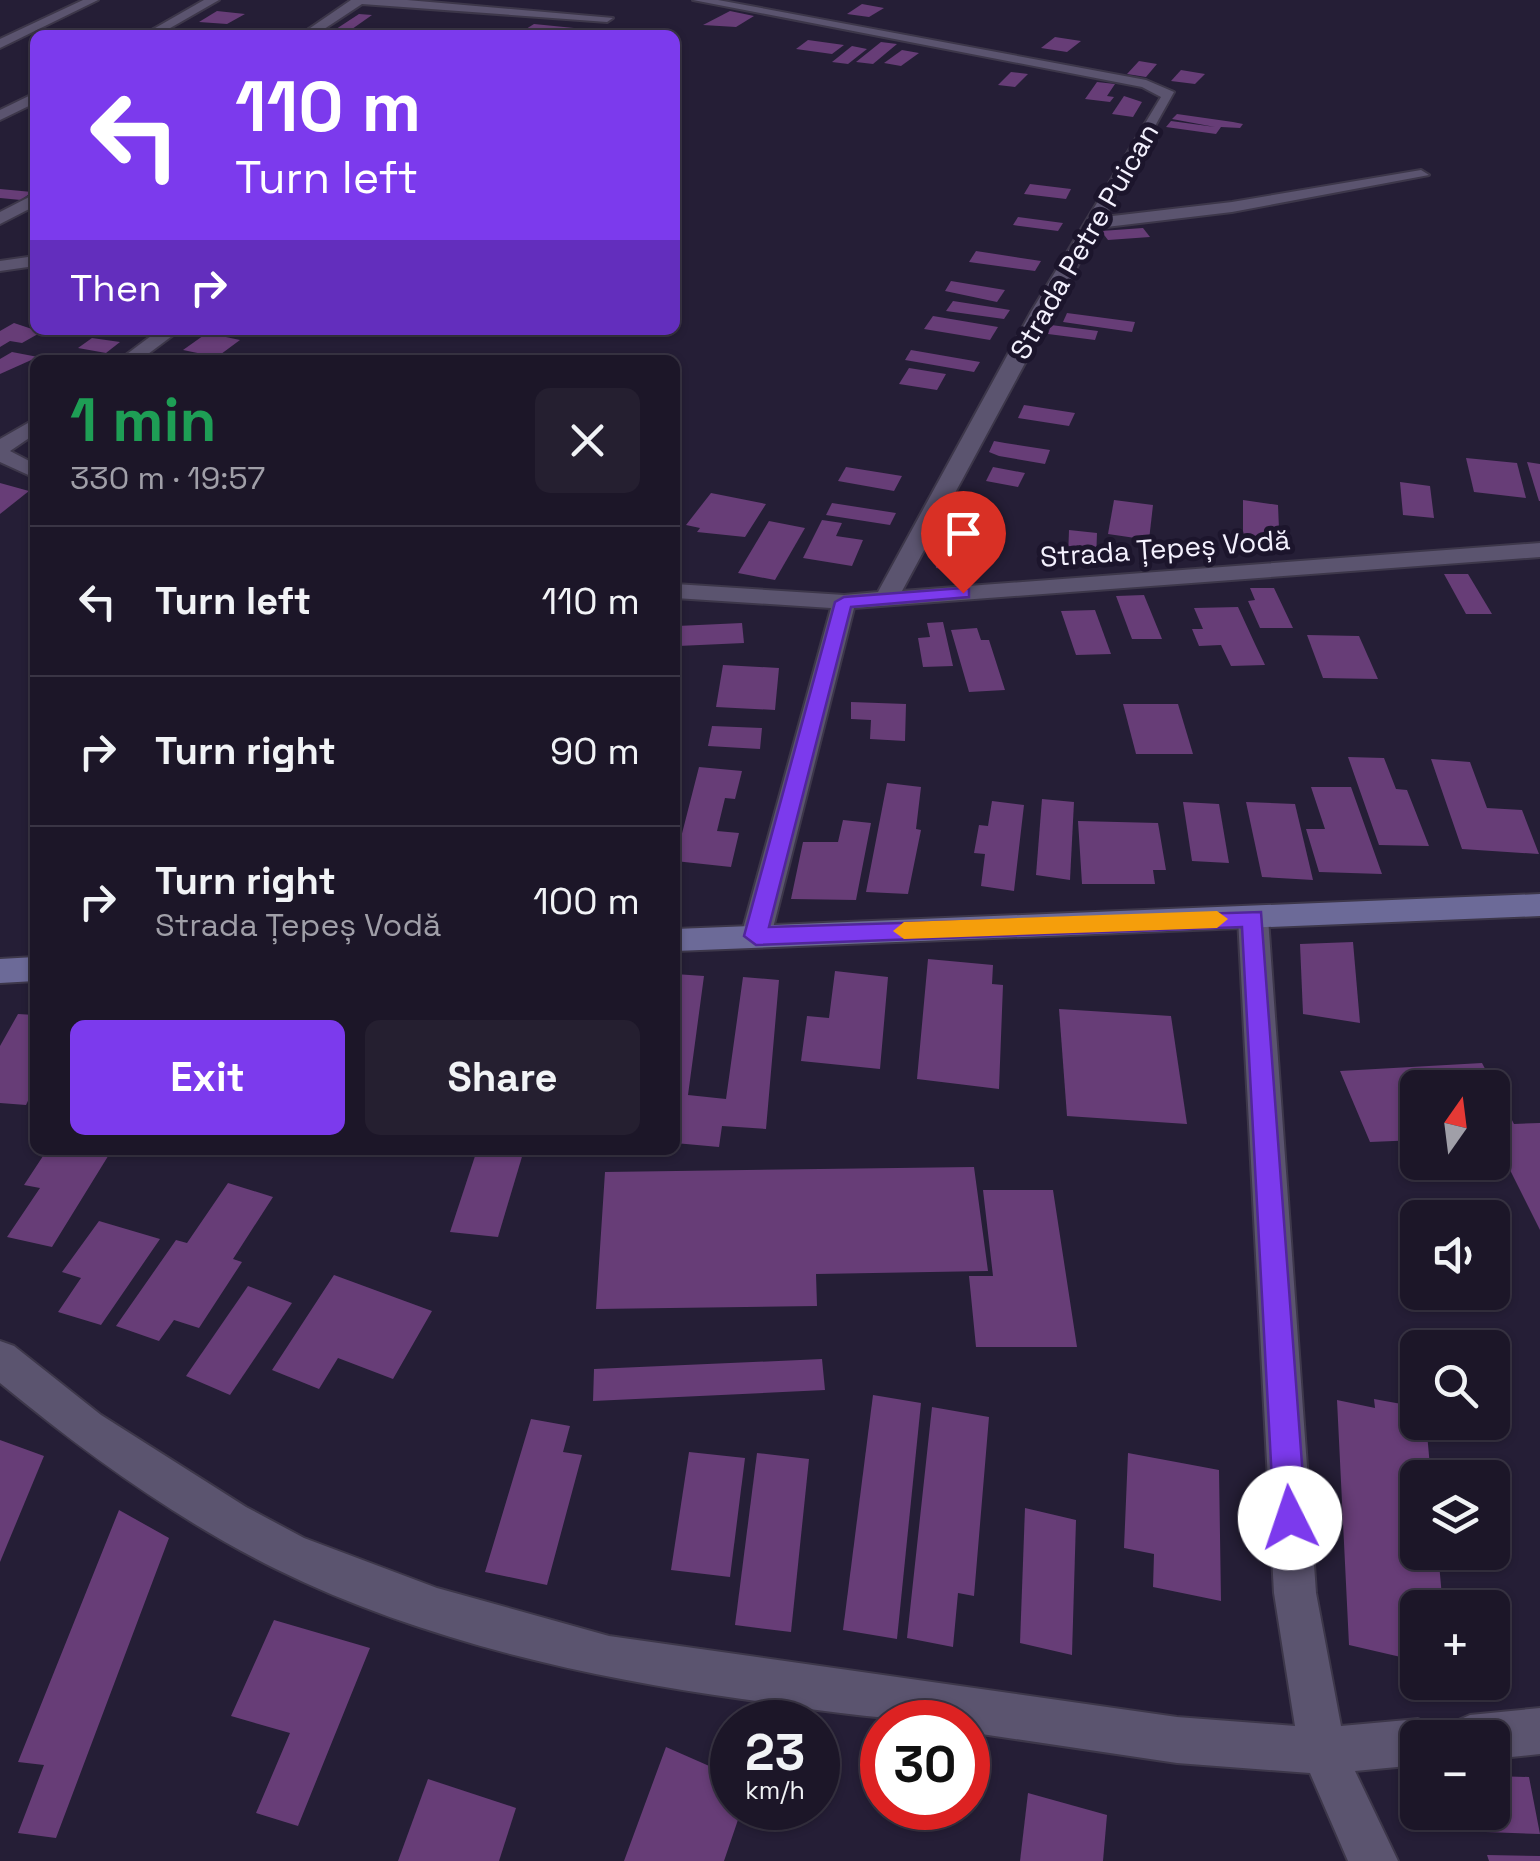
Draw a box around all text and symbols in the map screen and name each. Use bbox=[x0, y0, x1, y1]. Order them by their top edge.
text: 110 m bbox=[235, 62, 421, 151]
icon: left bbox=[70, 70, 200, 200]
street label: Strada Petre Puican bbox=[1002, 116, 1166, 366]
text: Turn left bbox=[235, 149, 418, 206]
icon: right bbox=[181, 260, 236, 315]
text: Then bbox=[70, 264, 161, 312]
text: 1 min bbox=[70, 382, 217, 459]
button: close bbox=[535, 388, 640, 493]
text: 330 m · 19:57 bbox=[70, 458, 265, 498]
pin bbox=[921, 491, 1006, 594]
icon: arrive bbox=[936, 506, 991, 561]
street label: Strada Țepeș Vodă bbox=[1039, 521, 1291, 575]
icon: left bbox=[70, 574, 125, 629]
text: Turn left bbox=[155, 577, 311, 625]
text: 110 m bbox=[541, 577, 640, 625]
icon: right bbox=[70, 724, 125, 779]
text: Turn right bbox=[155, 727, 336, 775]
text: 90 m bbox=[550, 727, 640, 775]
text: Turn right bbox=[155, 857, 336, 905]
icon: right bbox=[70, 874, 125, 929]
text: 100 m bbox=[533, 877, 640, 925]
text: Strada Țepeș Vodă bbox=[155, 905, 441, 945]
button: Exit bbox=[70, 1020, 345, 1135]
button: Share bbox=[365, 1020, 640, 1135]
north arrow bbox=[1400, 1070, 1510, 1180]
map controls bbox=[1400, 1070, 1510, 1830]
button: sound bbox=[1400, 1200, 1510, 1310]
button: search bbox=[1400, 1330, 1510, 1440]
button: layers bbox=[1400, 1460, 1510, 1570]
position arrow bbox=[1238, 1466, 1342, 1570]
button: + bbox=[1400, 1590, 1510, 1700]
speed limit sign: 30 bbox=[860, 1700, 990, 1830]
button: − bbox=[1400, 1720, 1510, 1830]
text: 23 bbox=[745, 1721, 805, 1785]
text: km/h bbox=[745, 1774, 805, 1806]

